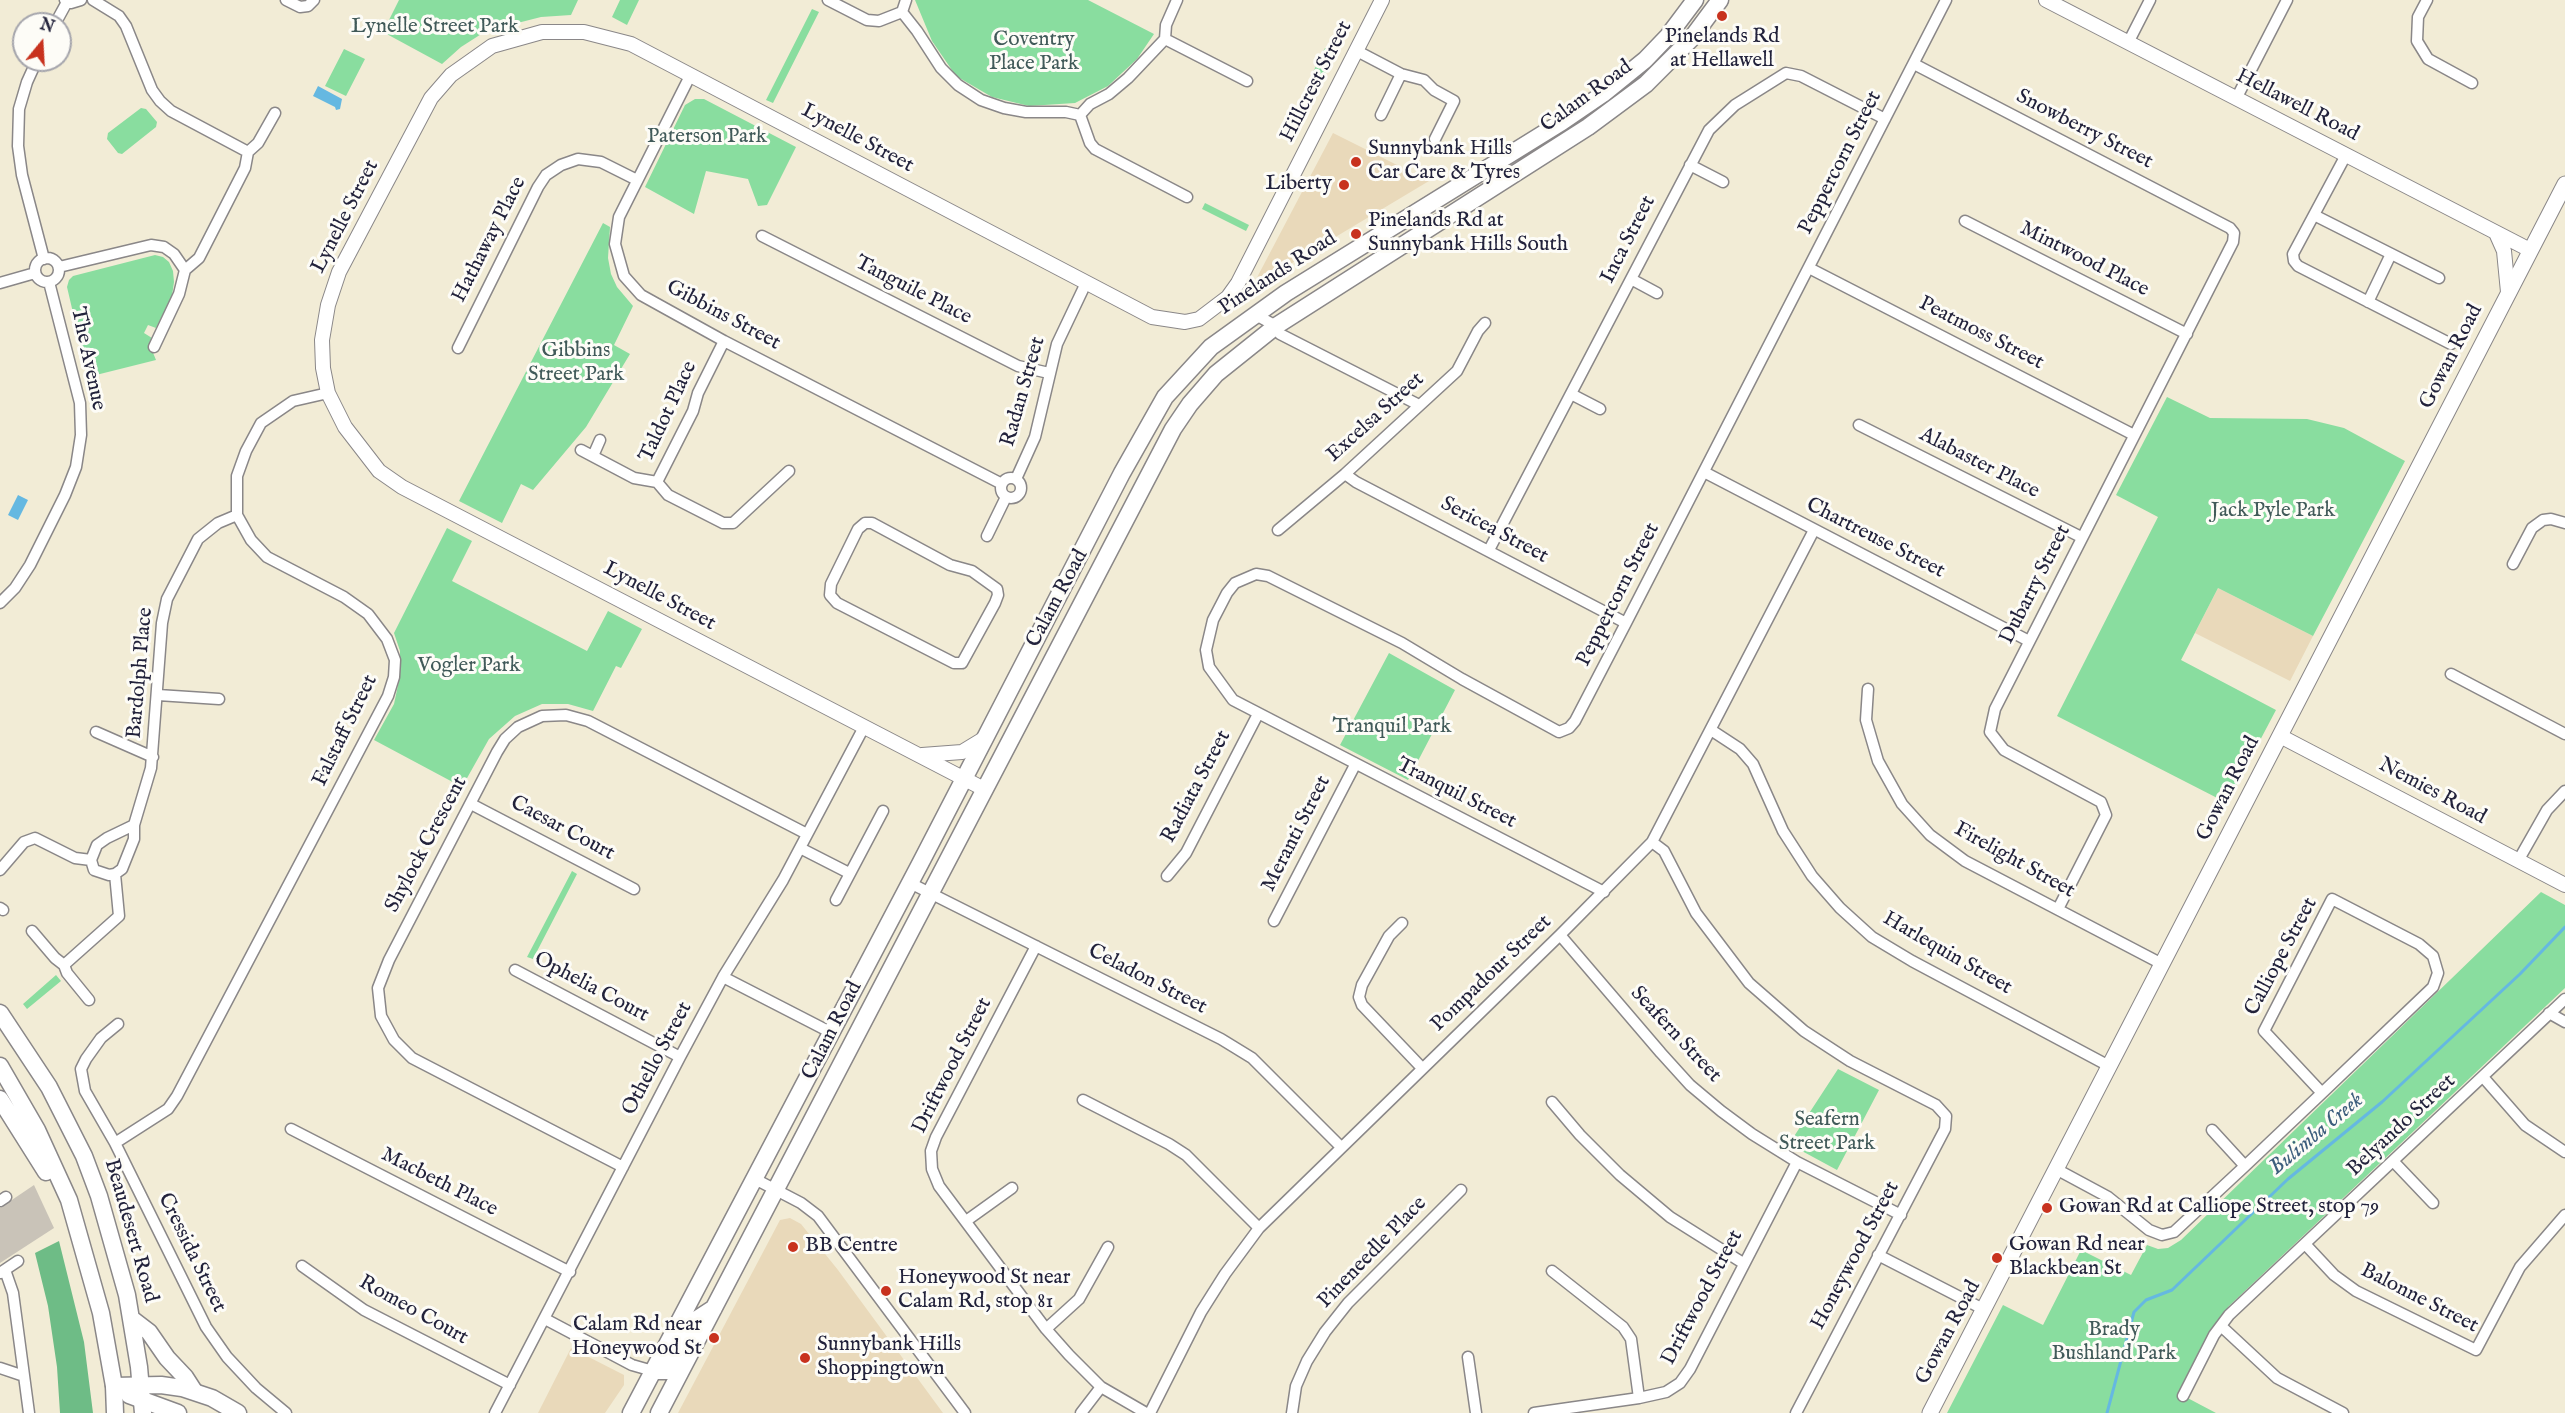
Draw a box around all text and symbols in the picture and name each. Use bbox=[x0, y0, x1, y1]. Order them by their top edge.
marker: Pinelands Rd at Hellawell bbox=[1715, 9, 1729, 23]
north arrow bbox=[12, 12, 72, 72]
text: N bbox=[37, 15, 57, 38]
park label: Lynelle Street Park bbox=[351, 15, 519, 41]
street label: Hillcrest Street bbox=[1276, 17, 1358, 147]
place label: Pinelands Rd at Hellawell bbox=[1665, 25, 1779, 75]
park label: Coventry Place Park bbox=[989, 28, 1079, 78]
street label: Calam Road bbox=[1536, 55, 1638, 139]
street label: Hellawell Road bbox=[2231, 64, 2363, 148]
street label: Snowberry Street bbox=[2011, 85, 2157, 175]
street label: Peppercorn Street bbox=[1794, 87, 1888, 239]
street label: Lynelle Street bbox=[797, 99, 917, 179]
park label: Paterson Park bbox=[647, 125, 767, 151]
place label: Sunnybank Hills Car Care & Tyres bbox=[1368, 137, 1520, 187]
marker: Sunnybank Hills Car Care & Tyres bbox=[1349, 155, 1363, 169]
street label: Lynelle Street bbox=[307, 156, 385, 278]
place label: Liberty bbox=[1265, 172, 1332, 198]
street label: Hathaway Place bbox=[448, 173, 532, 307]
marker: Liberty bbox=[1337, 178, 1351, 192]
street label: Inca Street bbox=[1596, 192, 1662, 288]
place label: Pinelands Rd at Sunnybank Hills South bbox=[1368, 209, 1568, 259]
street label: Mintwood Place bbox=[2015, 217, 2153, 303]
street label: Pinelands Road bbox=[1214, 227, 1342, 321]
marker: Pinelands Rd at Sunnybank Hills South bbox=[1349, 227, 1363, 241]
street label: Tanguile Place bbox=[851, 251, 975, 331]
street label: Gibbins Street bbox=[662, 275, 784, 357]
street label: Peatmoss Street bbox=[1914, 292, 2048, 376]
street label: Gowan Road bbox=[2415, 301, 2489, 413]
street label: The Avenue bbox=[64, 305, 110, 413]
street label: Radan Street bbox=[996, 334, 1052, 450]
park label: Gibbins Street Park bbox=[528, 339, 624, 389]
street label: Taldot Place bbox=[635, 358, 703, 466]
street label: Excelsa Street bbox=[1322, 368, 1430, 468]
street label: Alabaster Place bbox=[1915, 423, 2043, 505]
street label: Sericea Street bbox=[1436, 492, 1552, 570]
street label: Chartreuse Street bbox=[1801, 493, 1949, 585]
park label: Jack Pyle Park bbox=[2211, 499, 2335, 525]
street label: Peppercorn Street bbox=[1572, 519, 1666, 671]
street label: Dubarry Street bbox=[1995, 521, 2077, 649]
street label: Calam Road bbox=[1022, 546, 1094, 652]
street label: Lynelle Street bbox=[599, 557, 719, 637]
street label: Bardolph Place bbox=[123, 606, 159, 740]
park label: Vogler Park bbox=[418, 654, 520, 680]
street label: Falstaff Street bbox=[308, 671, 384, 791]
park label: Tranquil Park bbox=[1333, 715, 1451, 741]
street label: Radiata Street bbox=[1157, 726, 1237, 848]
street label: Gowan Road bbox=[2192, 733, 2266, 845]
street label: Tranquil Street bbox=[1392, 753, 1520, 835]
street label: Nemies Road bbox=[2374, 753, 2490, 831]
street label: Meranti Street bbox=[1257, 772, 1337, 896]
street label: Shylock Crescent bbox=[381, 773, 473, 917]
street label: Caesar Court bbox=[506, 791, 618, 867]
street label: Firelight Street bbox=[1949, 817, 2079, 905]
street label: Calliope Street bbox=[2240, 894, 2324, 1020]
street label: Harlequin Street bbox=[1878, 907, 2016, 1001]
street label: Pompadour Street bbox=[1427, 910, 1557, 1038]
street label: Celadon Street bbox=[1083, 939, 1211, 1021]
street label: Ophelia Court bbox=[529, 947, 653, 1029]
street label: Calam Road bbox=[797, 978, 869, 1084]
street label: Seafern Street bbox=[1624, 982, 1726, 1088]
street label: Driftwood Street bbox=[908, 994, 998, 1138]
street label: Othello Street bbox=[618, 998, 698, 1120]
street label: Belyando Street bbox=[2343, 1069, 2461, 1183]
water label: Bulimba Creek bbox=[2265, 1088, 2369, 1182]
park label: Seafern Street Park bbox=[1779, 1108, 1875, 1158]
street label: Macbeth Place bbox=[377, 1143, 501, 1223]
street label: Beaudesert Road bbox=[97, 1156, 163, 1306]
street label: Honeywood Street bbox=[1806, 1178, 1906, 1334]
street label: Cressida Street bbox=[151, 1189, 231, 1317]
street label: Pineneedle Place bbox=[1313, 1192, 1433, 1314]
place label: Gowan Rd at Calliope Street, stop 79 bbox=[2059, 1195, 2379, 1221]
marker: Gowan Rd at Calliope Street, stop 79 bbox=[2040, 1201, 2054, 1215]
street label: Driftwood Street bbox=[1657, 1226, 1749, 1370]
place label: Gowan Rd near Blackbean St bbox=[2009, 1233, 2145, 1283]
place label: BB Centre bbox=[805, 1234, 898, 1260]
marker: BB Centre bbox=[786, 1240, 800, 1254]
marker: Gowan Rd near Blackbean St bbox=[1990, 1251, 2004, 1265]
street label: Balonne Street bbox=[2356, 1259, 2482, 1339]
place label: Honeywood St near Calam Rd, stop 81 bbox=[898, 1266, 1070, 1316]
street label: Romeo Court bbox=[354, 1271, 472, 1351]
street label: Gowan Road bbox=[1911, 1277, 1987, 1389]
marker: Honeywood St near Calam Rd, stop 81 bbox=[879, 1284, 893, 1298]
place label: Calam Rd near Honeywood St bbox=[572, 1313, 702, 1363]
park label: Brady Bushland Park bbox=[2051, 1318, 2177, 1368]
marker: Calam Rd near Honeywood St bbox=[707, 1331, 721, 1345]
place label: Sunnybank Hills Shoppingtown bbox=[817, 1333, 961, 1383]
marker: Sunnybank Hills Shoppingtown bbox=[798, 1351, 812, 1365]

